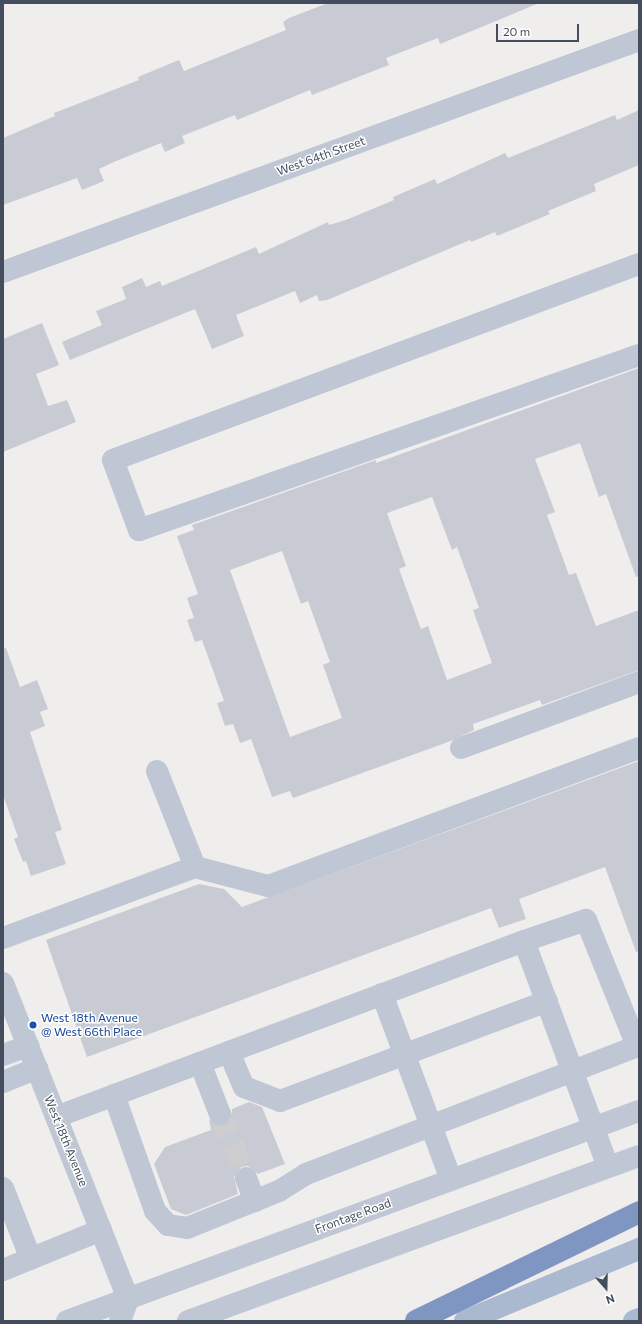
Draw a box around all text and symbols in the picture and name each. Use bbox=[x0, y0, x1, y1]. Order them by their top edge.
scale bar bbox=[498, 16, 581, 42]
text: 20 m bbox=[503, 24, 530, 38]
street label: West 64th Street bbox=[275, 133, 367, 179]
place label: West 18th Avenue @ West 66th Place bbox=[41, 1011, 142, 1039]
marker: West 18th Avenue @ West 66th Place bbox=[28, 1020, 38, 1030]
street label: West 18th Avenue bbox=[41, 1093, 91, 1189]
street label: Frontage Road bbox=[313, 1196, 393, 1236]
north arrow bbox=[586, 1268, 626, 1308]
text: N bbox=[604, 1292, 616, 1307]

